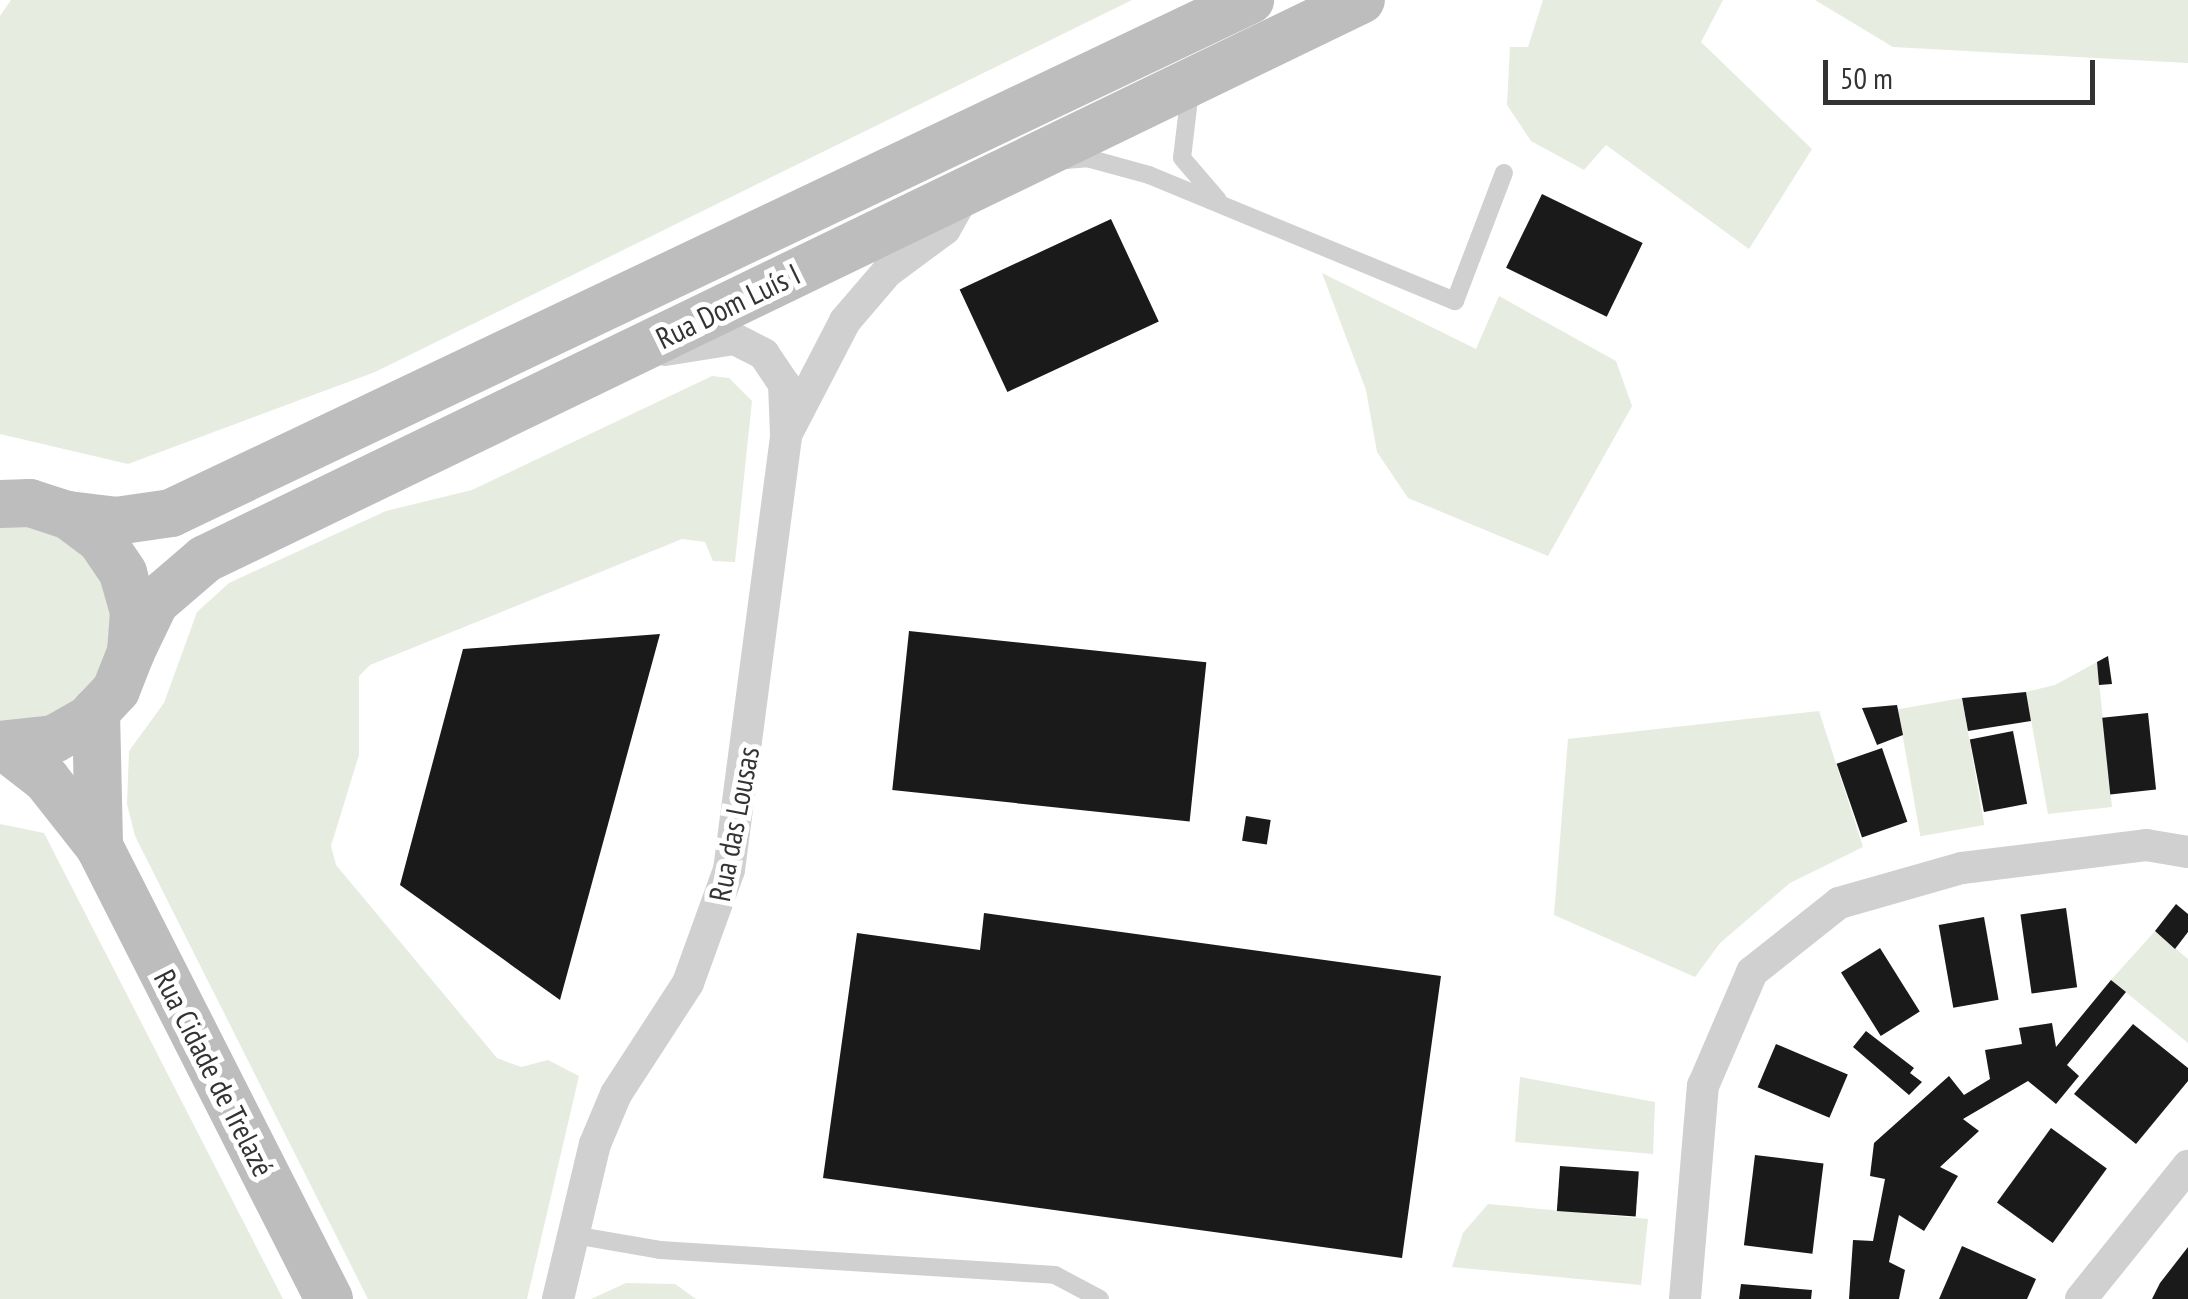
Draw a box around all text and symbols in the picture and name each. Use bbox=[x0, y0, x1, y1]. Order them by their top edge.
scale bar bbox=[1828, 40, 2100, 102]
text: 50 m bbox=[1840, 58, 1893, 97]
street label: Rua Dom Luís I bbox=[650, 256, 806, 356]
street label: Rua das Lousas bbox=[701, 744, 767, 904]
street label: Rua Cidade de Trelazé bbox=[146, 963, 282, 1183]

